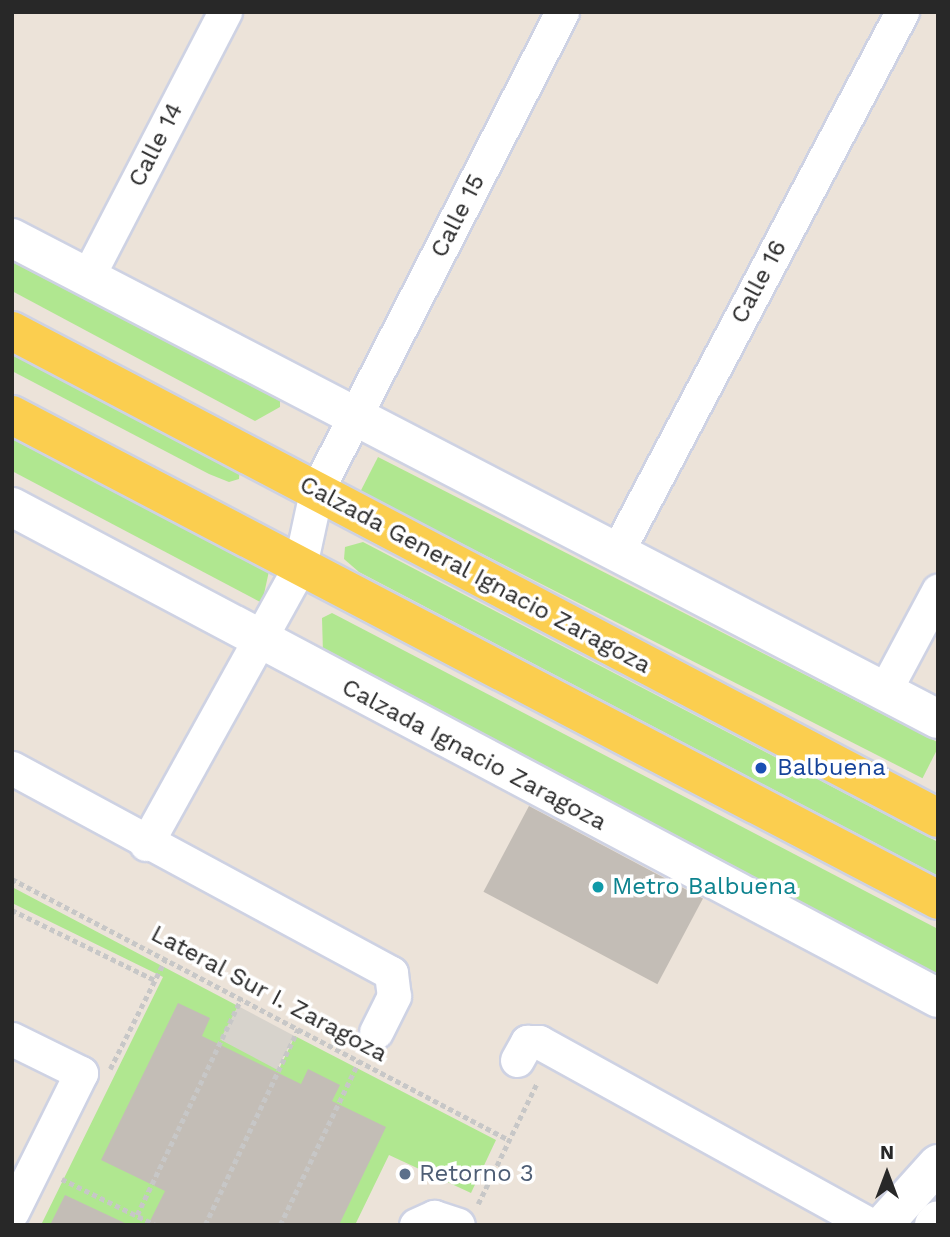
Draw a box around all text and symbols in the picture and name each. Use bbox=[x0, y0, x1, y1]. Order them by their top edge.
street label: Calle 14 bbox=[123, 98, 189, 192]
street label: Calle 15 bbox=[425, 169, 491, 263]
street label: Calle 16 bbox=[725, 235, 793, 329]
street label: Calzada General Ignacio Zaragoza bbox=[294, 470, 656, 680]
street label: Calzada Ignacio Zaragoza bbox=[336, 673, 612, 837]
place label: Balbuena bbox=[777, 754, 886, 782]
marker: Balbuena bbox=[751, 758, 771, 778]
place label: Metro Balbuena bbox=[612, 873, 797, 901]
marker: Metro Balbuena bbox=[590, 879, 606, 895]
street label: Lateral Sur I. Zaragoza bbox=[145, 919, 393, 1069]
north arrow bbox=[852, 1139, 922, 1209]
text: N bbox=[880, 1141, 894, 1164]
place label: Retorno 3 bbox=[419, 1160, 534, 1188]
marker: Retorno 3 bbox=[397, 1166, 413, 1182]

